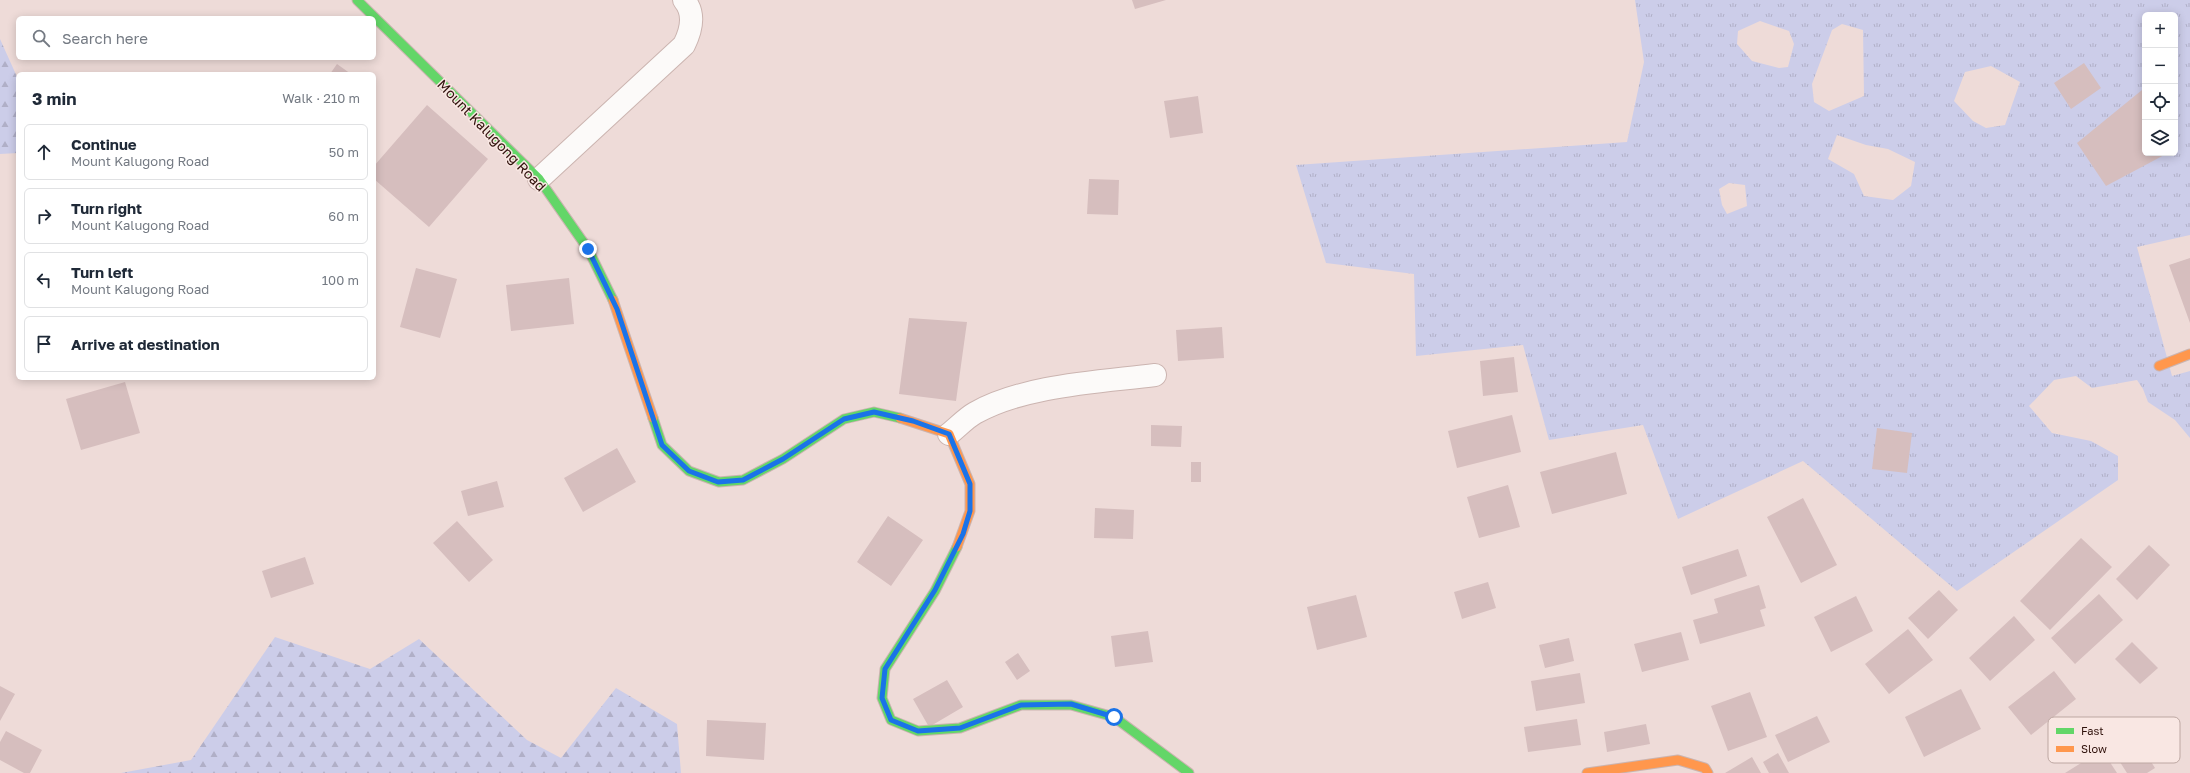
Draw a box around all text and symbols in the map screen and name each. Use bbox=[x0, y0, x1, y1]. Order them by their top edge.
map controls bbox=[2142, 12, 2178, 156]
button: + bbox=[2142, 12, 2178, 48]
search box bbox=[16, 16, 376, 60]
icon: search bbox=[30, 27, 52, 49]
text: Search here bbox=[62, 29, 148, 47]
button: − bbox=[2142, 48, 2178, 84]
street label: Mount Kalugong Road bbox=[434, 76, 550, 194]
button: locate bbox=[2142, 84, 2178, 120]
text: 3 min bbox=[32, 88, 76, 109]
text: Walk · 210 m bbox=[282, 90, 360, 106]
button: layers bbox=[2142, 120, 2178, 156]
text: Continue bbox=[71, 135, 137, 153]
icon: ahead bbox=[33, 141, 55, 163]
text: 50 m bbox=[329, 144, 359, 160]
text: Mount Kalugong Road bbox=[71, 153, 209, 169]
text: Turn right bbox=[71, 199, 142, 217]
icon: right bbox=[33, 205, 55, 227]
text: 60 m bbox=[328, 208, 359, 224]
text: Mount Kalugong Road bbox=[71, 217, 209, 233]
route end bbox=[579, 240, 597, 258]
text: Turn left bbox=[71, 263, 133, 281]
icon: left bbox=[33, 269, 55, 291]
text: 100 m bbox=[322, 272, 359, 288]
text: Mount Kalugong Road bbox=[71, 281, 209, 297]
icon: arrive bbox=[33, 333, 55, 355]
text: Arrive at destination bbox=[71, 335, 220, 353]
route start bbox=[1105, 708, 1123, 726]
legend bbox=[2048, 717, 2180, 763]
text: Fast bbox=[2081, 724, 2104, 737]
text: Slow bbox=[2081, 742, 2107, 755]

